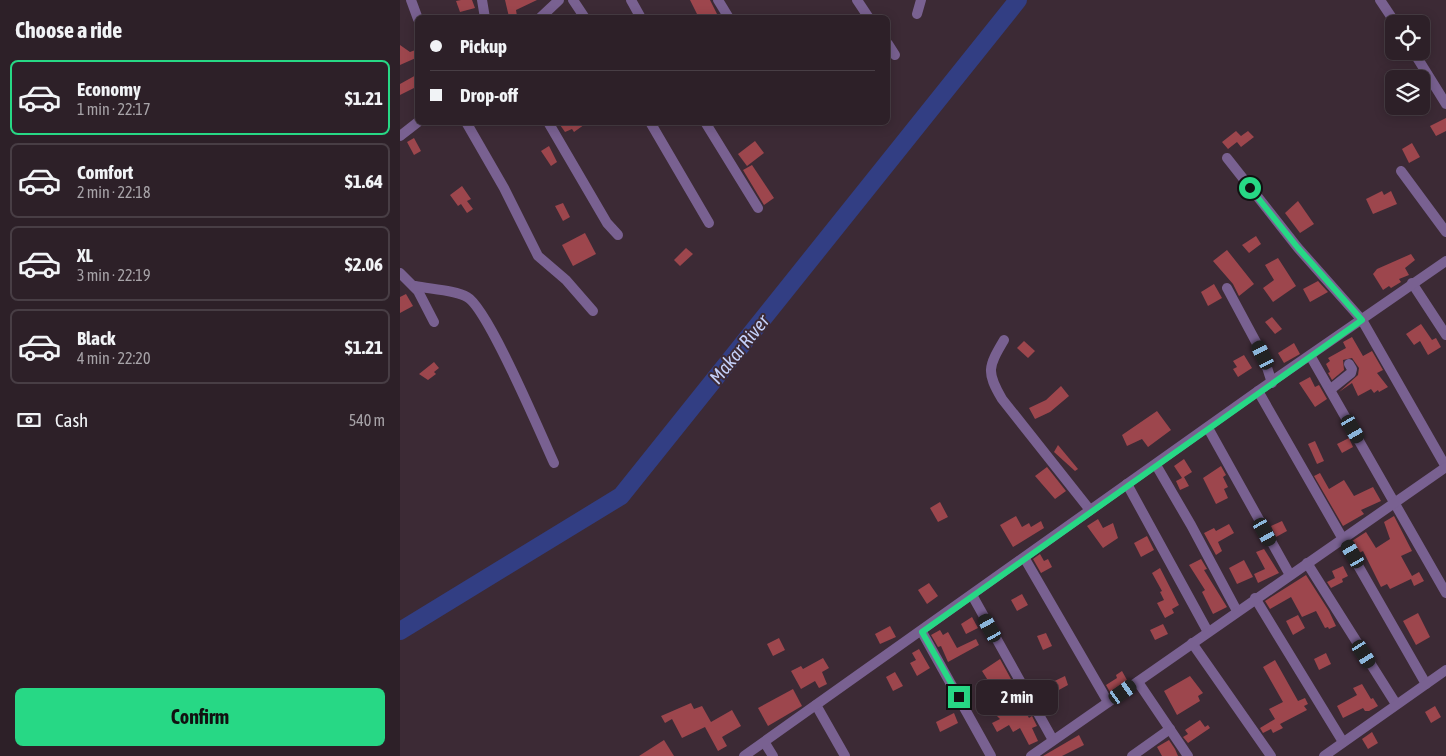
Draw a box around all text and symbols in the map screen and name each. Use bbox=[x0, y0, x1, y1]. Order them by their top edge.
map controls bbox=[1385, 15, 1430, 115]
button: locate bbox=[1385, 15, 1430, 60]
text: Choose a ride bbox=[15, 17, 122, 43]
text: Pickup bbox=[460, 35, 507, 57]
button: layers bbox=[1385, 70, 1430, 115]
icon: car bbox=[17, 75, 62, 120]
text: Economy bbox=[77, 78, 141, 100]
text: Drop-off bbox=[460, 84, 518, 106]
text: $1.21 bbox=[345, 87, 383, 109]
text: 1 min · 22:17 bbox=[77, 100, 150, 118]
icon: car bbox=[17, 158, 62, 203]
text: Comfort bbox=[77, 161, 133, 183]
text: $1.64 bbox=[345, 170, 383, 192]
route start bbox=[1239, 177, 1261, 199]
text: 2 min · 22:18 bbox=[77, 183, 150, 201]
icon: car bbox=[17, 241, 62, 286]
text: XL bbox=[77, 244, 93, 266]
text: $2.06 bbox=[345, 253, 383, 275]
text: 3 min · 22:19 bbox=[77, 266, 150, 284]
water label: Makar River bbox=[705, 309, 774, 388]
icon: car bbox=[17, 324, 62, 369]
text: Black bbox=[77, 327, 115, 349]
text: $1.21 bbox=[345, 336, 383, 358]
car bbox=[1249, 338, 1276, 372]
text: 4 min · 22:20 bbox=[77, 349, 150, 367]
icon: cash bbox=[15, 406, 43, 434]
text: Cash bbox=[55, 409, 88, 431]
text: 540 m bbox=[349, 411, 385, 429]
car bbox=[1339, 412, 1366, 446]
car bbox=[1251, 515, 1278, 549]
car bbox=[1339, 537, 1366, 571]
car bbox=[976, 611, 1003, 645]
car bbox=[1349, 637, 1378, 671]
car bbox=[1106, 677, 1139, 707]
callout: 2 min bbox=[976, 680, 1059, 714]
route end bbox=[948, 686, 970, 708]
button: Confirm bbox=[15, 688, 385, 746]
text: 2 min bbox=[1001, 688, 1033, 706]

